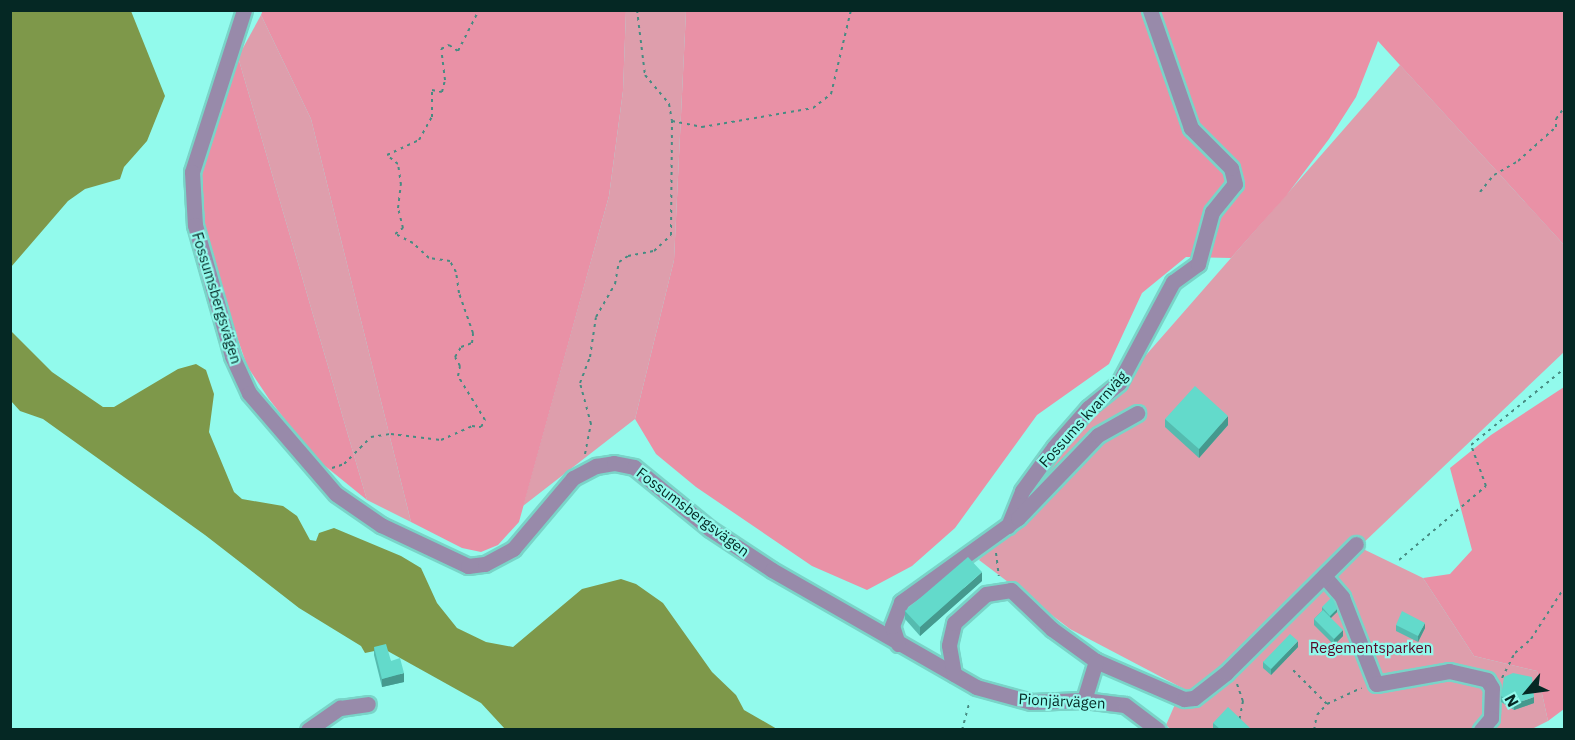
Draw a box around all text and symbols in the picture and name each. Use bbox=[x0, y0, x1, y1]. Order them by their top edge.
street label: Fossumsbergsvägen bbox=[188, 230, 246, 366]
street label: Fossums kvarnväg bbox=[1035, 367, 1131, 471]
street label: Fossumsbergsvägen bbox=[633, 464, 753, 560]
park label: Regementsparken bbox=[1310, 639, 1432, 657]
north arrow bbox=[1497, 662, 1557, 722]
street label: Pionjärvägen bbox=[1018, 690, 1106, 712]
text: N bbox=[1500, 691, 1523, 711]

